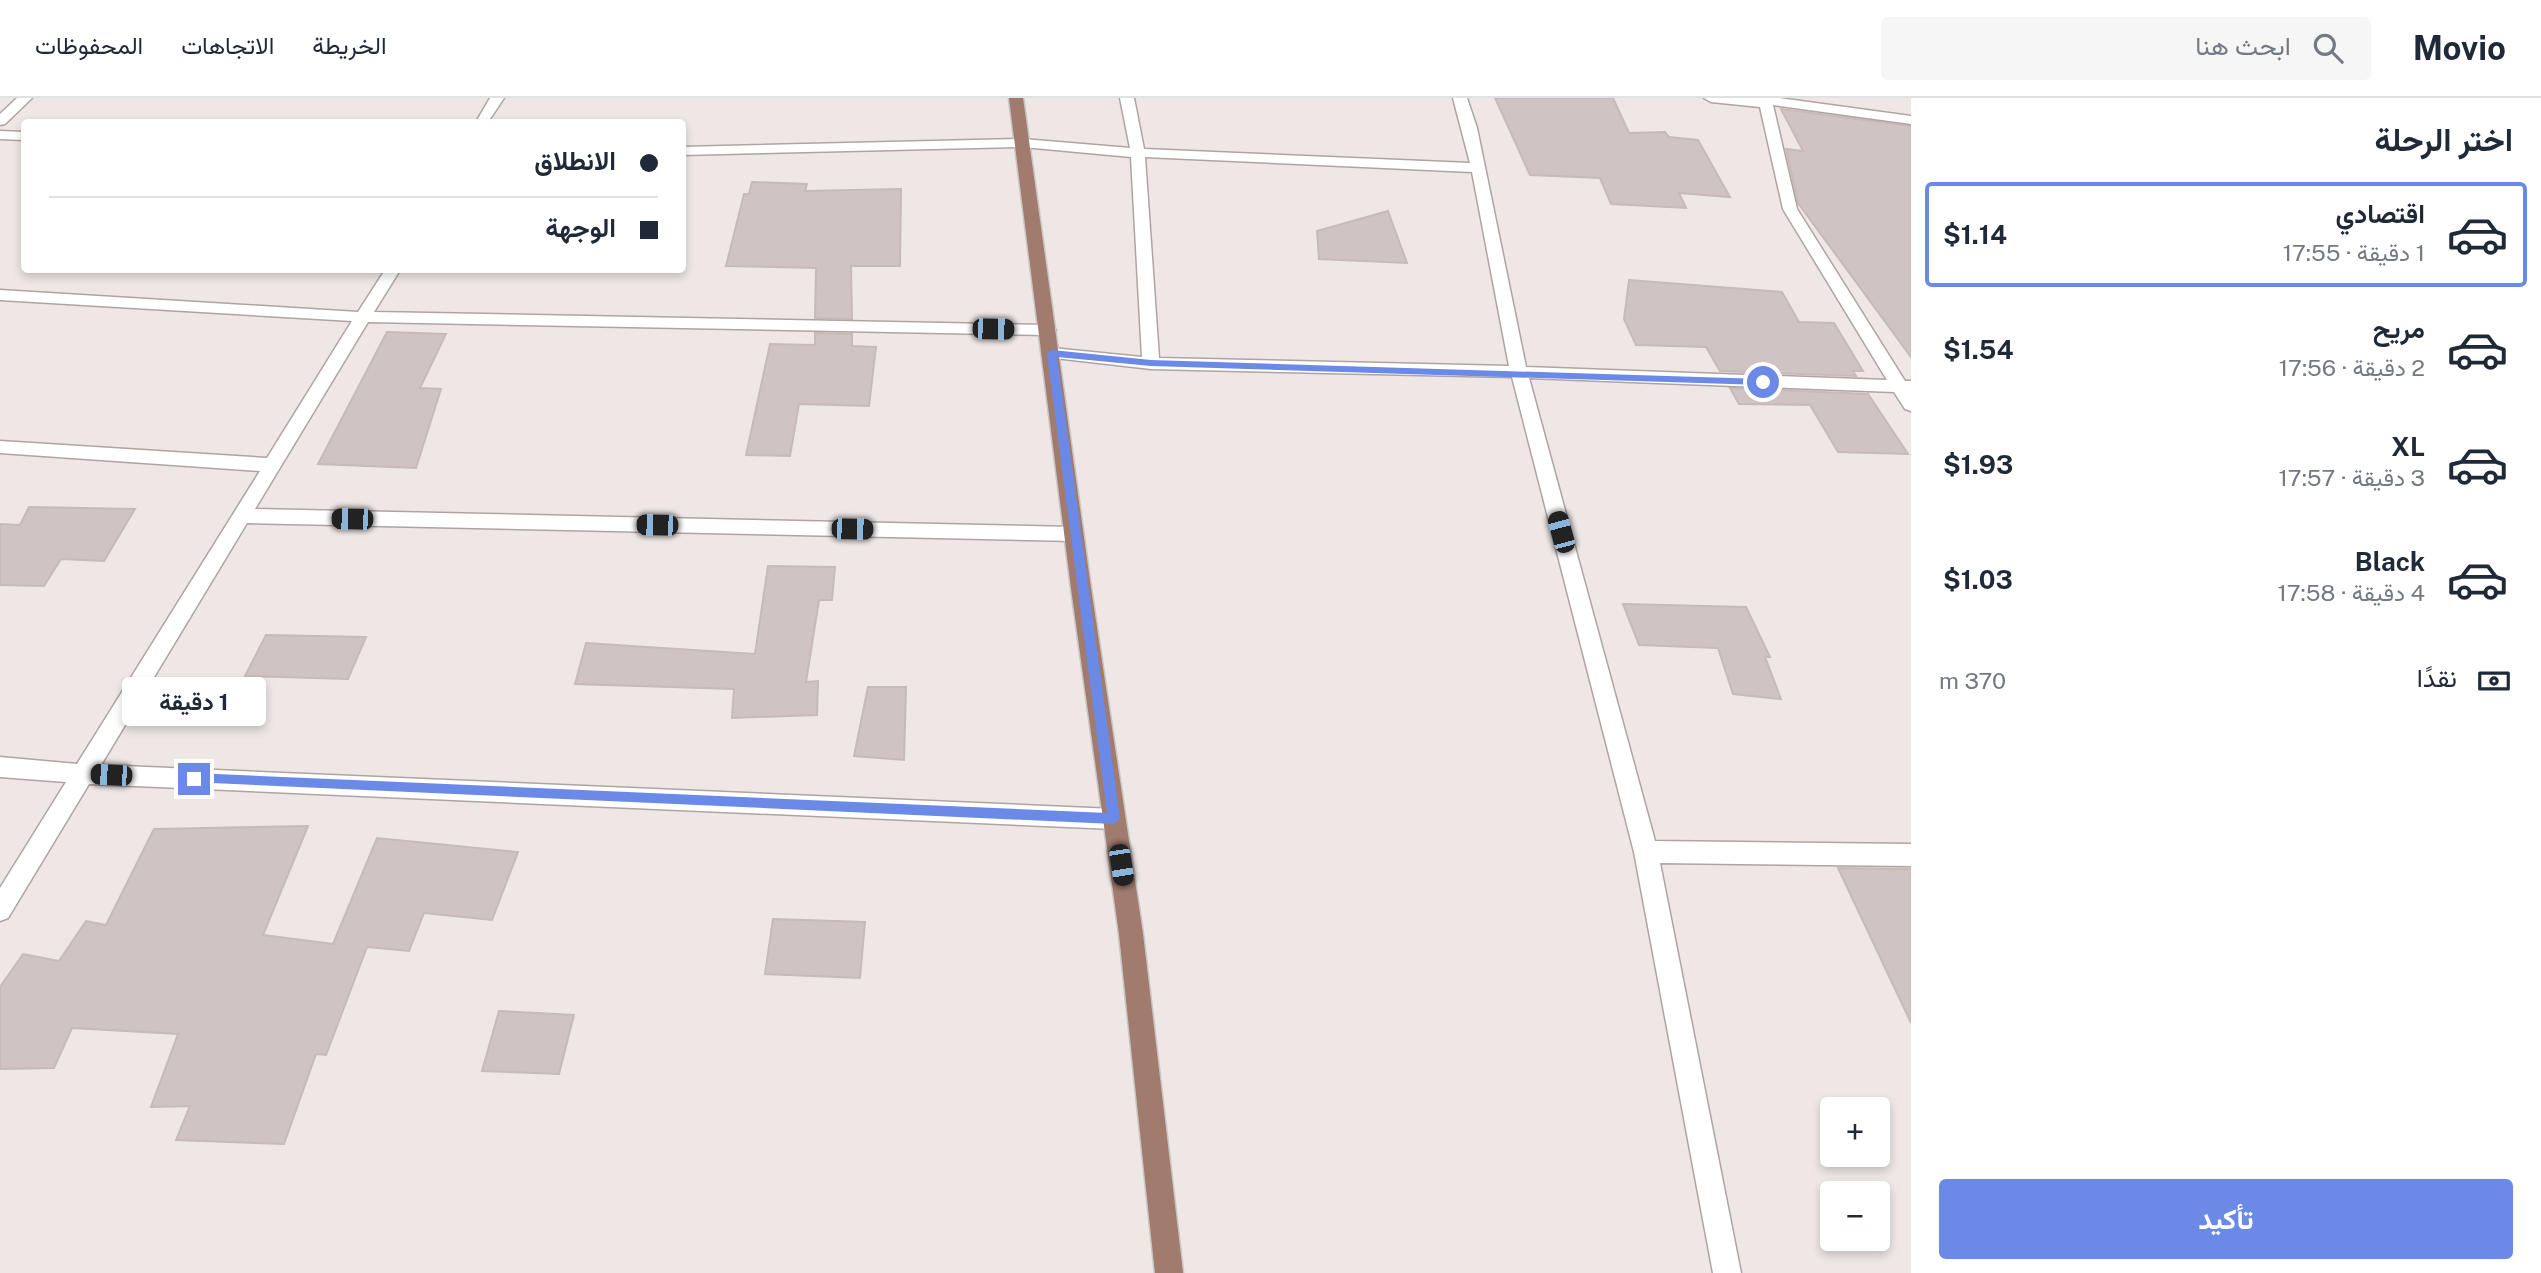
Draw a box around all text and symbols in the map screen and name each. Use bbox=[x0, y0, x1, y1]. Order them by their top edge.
search box bbox=[1881, 17, 2371, 80]
icon: search bbox=[2309, 29, 2347, 67]
text: Movio bbox=[2413, 29, 2506, 67]
text: ابحث هنا bbox=[2195, 30, 2291, 61]
text: المحفوظات bbox=[35, 31, 143, 59]
text: الاتجاهات bbox=[181, 31, 274, 59]
text: الخريطة bbox=[312, 31, 387, 59]
text: اختر الرحلة bbox=[2375, 121, 2513, 158]
text: الانطلاق bbox=[534, 145, 616, 176]
text: اقتصادي bbox=[2336, 198, 2425, 229]
icon: car bbox=[2446, 203, 2509, 266]
text: الوجهة bbox=[545, 212, 616, 243]
text: $1.14 bbox=[1943, 219, 2007, 250]
text: 1 دقيقة · 17:55 bbox=[2283, 239, 2425, 266]
text: مريح bbox=[2373, 313, 2425, 344]
car bbox=[972, 318, 1015, 340]
icon: car bbox=[2446, 318, 2509, 381]
text: $1.54 bbox=[1943, 334, 2013, 365]
text: 2 دقيقة · 17:56 bbox=[2279, 354, 2425, 381]
route start bbox=[1747, 366, 1779, 398]
text: XL bbox=[2391, 431, 2425, 462]
icon: car bbox=[2446, 433, 2509, 496]
text: $1.93 bbox=[1943, 449, 2013, 480]
text: 3 دقيقة · 17:57 bbox=[2278, 464, 2425, 491]
car bbox=[331, 508, 374, 530]
car bbox=[1546, 509, 1577, 555]
car bbox=[636, 514, 679, 536]
car bbox=[831, 518, 874, 540]
text: Black bbox=[2355, 546, 2425, 577]
icon: car bbox=[2446, 548, 2509, 611]
text: $1.03 bbox=[1943, 564, 2013, 595]
text: 4 دقيقة · 17:58 bbox=[2277, 579, 2425, 606]
text: نقدًا bbox=[2417, 662, 2457, 693]
icon: cash bbox=[2475, 662, 2513, 700]
text: 370 m bbox=[1939, 667, 2006, 694]
callout: 1 دقيقة bbox=[122, 678, 266, 726]
text: 1 دقيقة bbox=[159, 688, 229, 715]
car bbox=[90, 763, 133, 787]
route end bbox=[178, 763, 210, 795]
car bbox=[1108, 843, 1135, 887]
map controls bbox=[1820, 1097, 1890, 1251]
button: + bbox=[1820, 1097, 1890, 1167]
button: تأكيد bbox=[1939, 1179, 2513, 1259]
button: − bbox=[1820, 1181, 1890, 1251]

